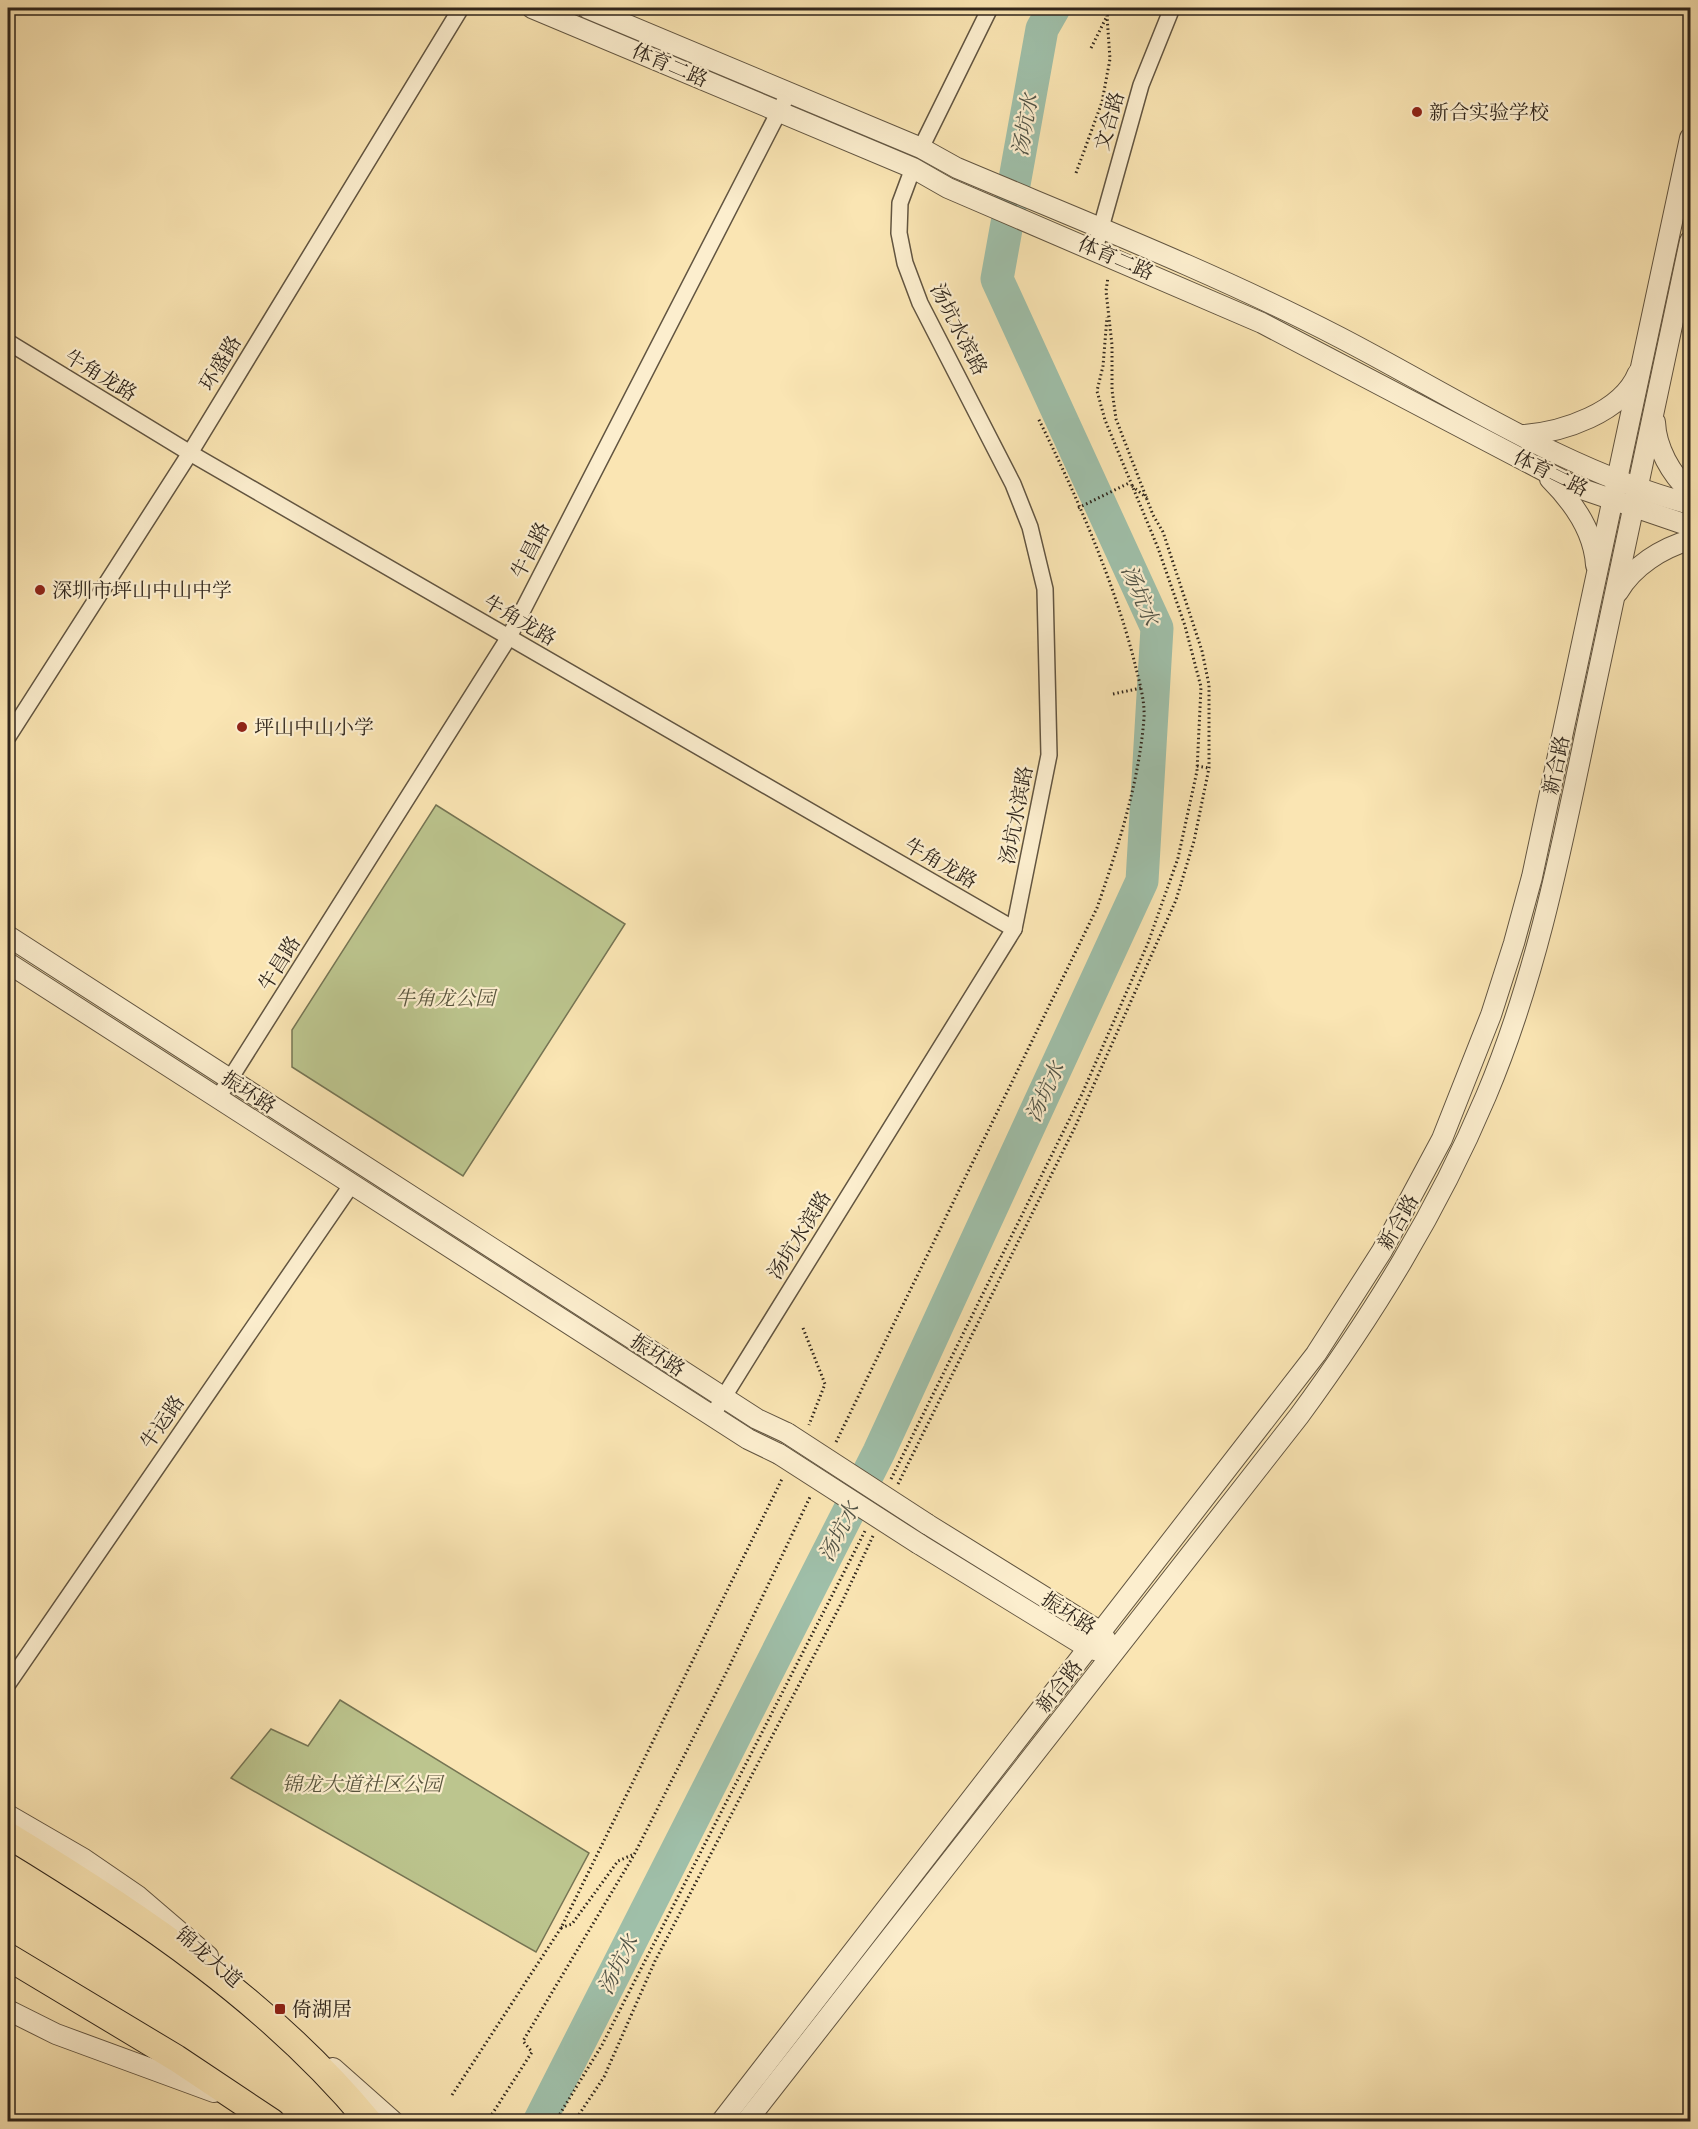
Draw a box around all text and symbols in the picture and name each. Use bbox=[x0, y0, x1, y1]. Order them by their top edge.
street label: 体育二路 bbox=[628, 37, 712, 94]
street label: 文合路 bbox=[1088, 89, 1131, 154]
water label: 汤坑水 bbox=[1006, 90, 1046, 159]
place label: 新合实验学校 bbox=[1429, 99, 1549, 126]
marker: 新合实验学校 bbox=[1410, 105, 1424, 119]
street label: 体育二路 bbox=[1074, 230, 1158, 287]
street label: 汤坑水滨路 bbox=[924, 279, 993, 380]
street label: 环盛路 bbox=[193, 331, 247, 396]
street label: 牛角龙路 bbox=[60, 343, 142, 408]
street label: 体育二路 bbox=[1509, 444, 1593, 503]
street label: 牛昌路 bbox=[505, 517, 556, 583]
water label: 汤坑水 bbox=[1114, 561, 1166, 632]
place label: 深圳市坪山中山中学 bbox=[52, 577, 232, 604]
marker: 深圳市坪山中山中学 bbox=[33, 583, 47, 597]
street label: 牛角龙路 bbox=[478, 589, 561, 652]
place label: 坪山中山小学 bbox=[254, 714, 374, 741]
marker: 坪山中山小学 bbox=[235, 720, 249, 734]
street label: 新合路 bbox=[1537, 733, 1576, 797]
street label: 汤坑水滨路 bbox=[994, 763, 1039, 867]
street label: 牛角龙路 bbox=[899, 832, 982, 895]
street label: 牛昌路 bbox=[252, 931, 307, 996]
park label: 牛角龙公园 bbox=[395, 985, 498, 1012]
water label: 汤坑水 bbox=[1019, 1056, 1073, 1127]
street label: 振环路 bbox=[216, 1065, 281, 1120]
street label: 汤坑水滨路 bbox=[761, 1186, 837, 1285]
street label: 新合路 bbox=[1372, 1190, 1425, 1255]
street label: 振环路 bbox=[625, 1328, 690, 1383]
street label: 牛运路 bbox=[134, 1390, 191, 1455]
water label: 汤坑水 bbox=[812, 1496, 868, 1567]
street label: 振环路 bbox=[1036, 1586, 1101, 1641]
street label: 新合路 bbox=[1030, 1654, 1089, 1718]
park label: 锦龙大道社区公园 bbox=[282, 1771, 445, 1798]
street label: 锦龙大道 bbox=[170, 1921, 248, 1994]
water label: 汤坑水 bbox=[591, 1929, 647, 2000]
place label: 倚湖居 bbox=[292, 1996, 352, 2023]
marker: 倚湖居 bbox=[273, 2002, 287, 2016]

